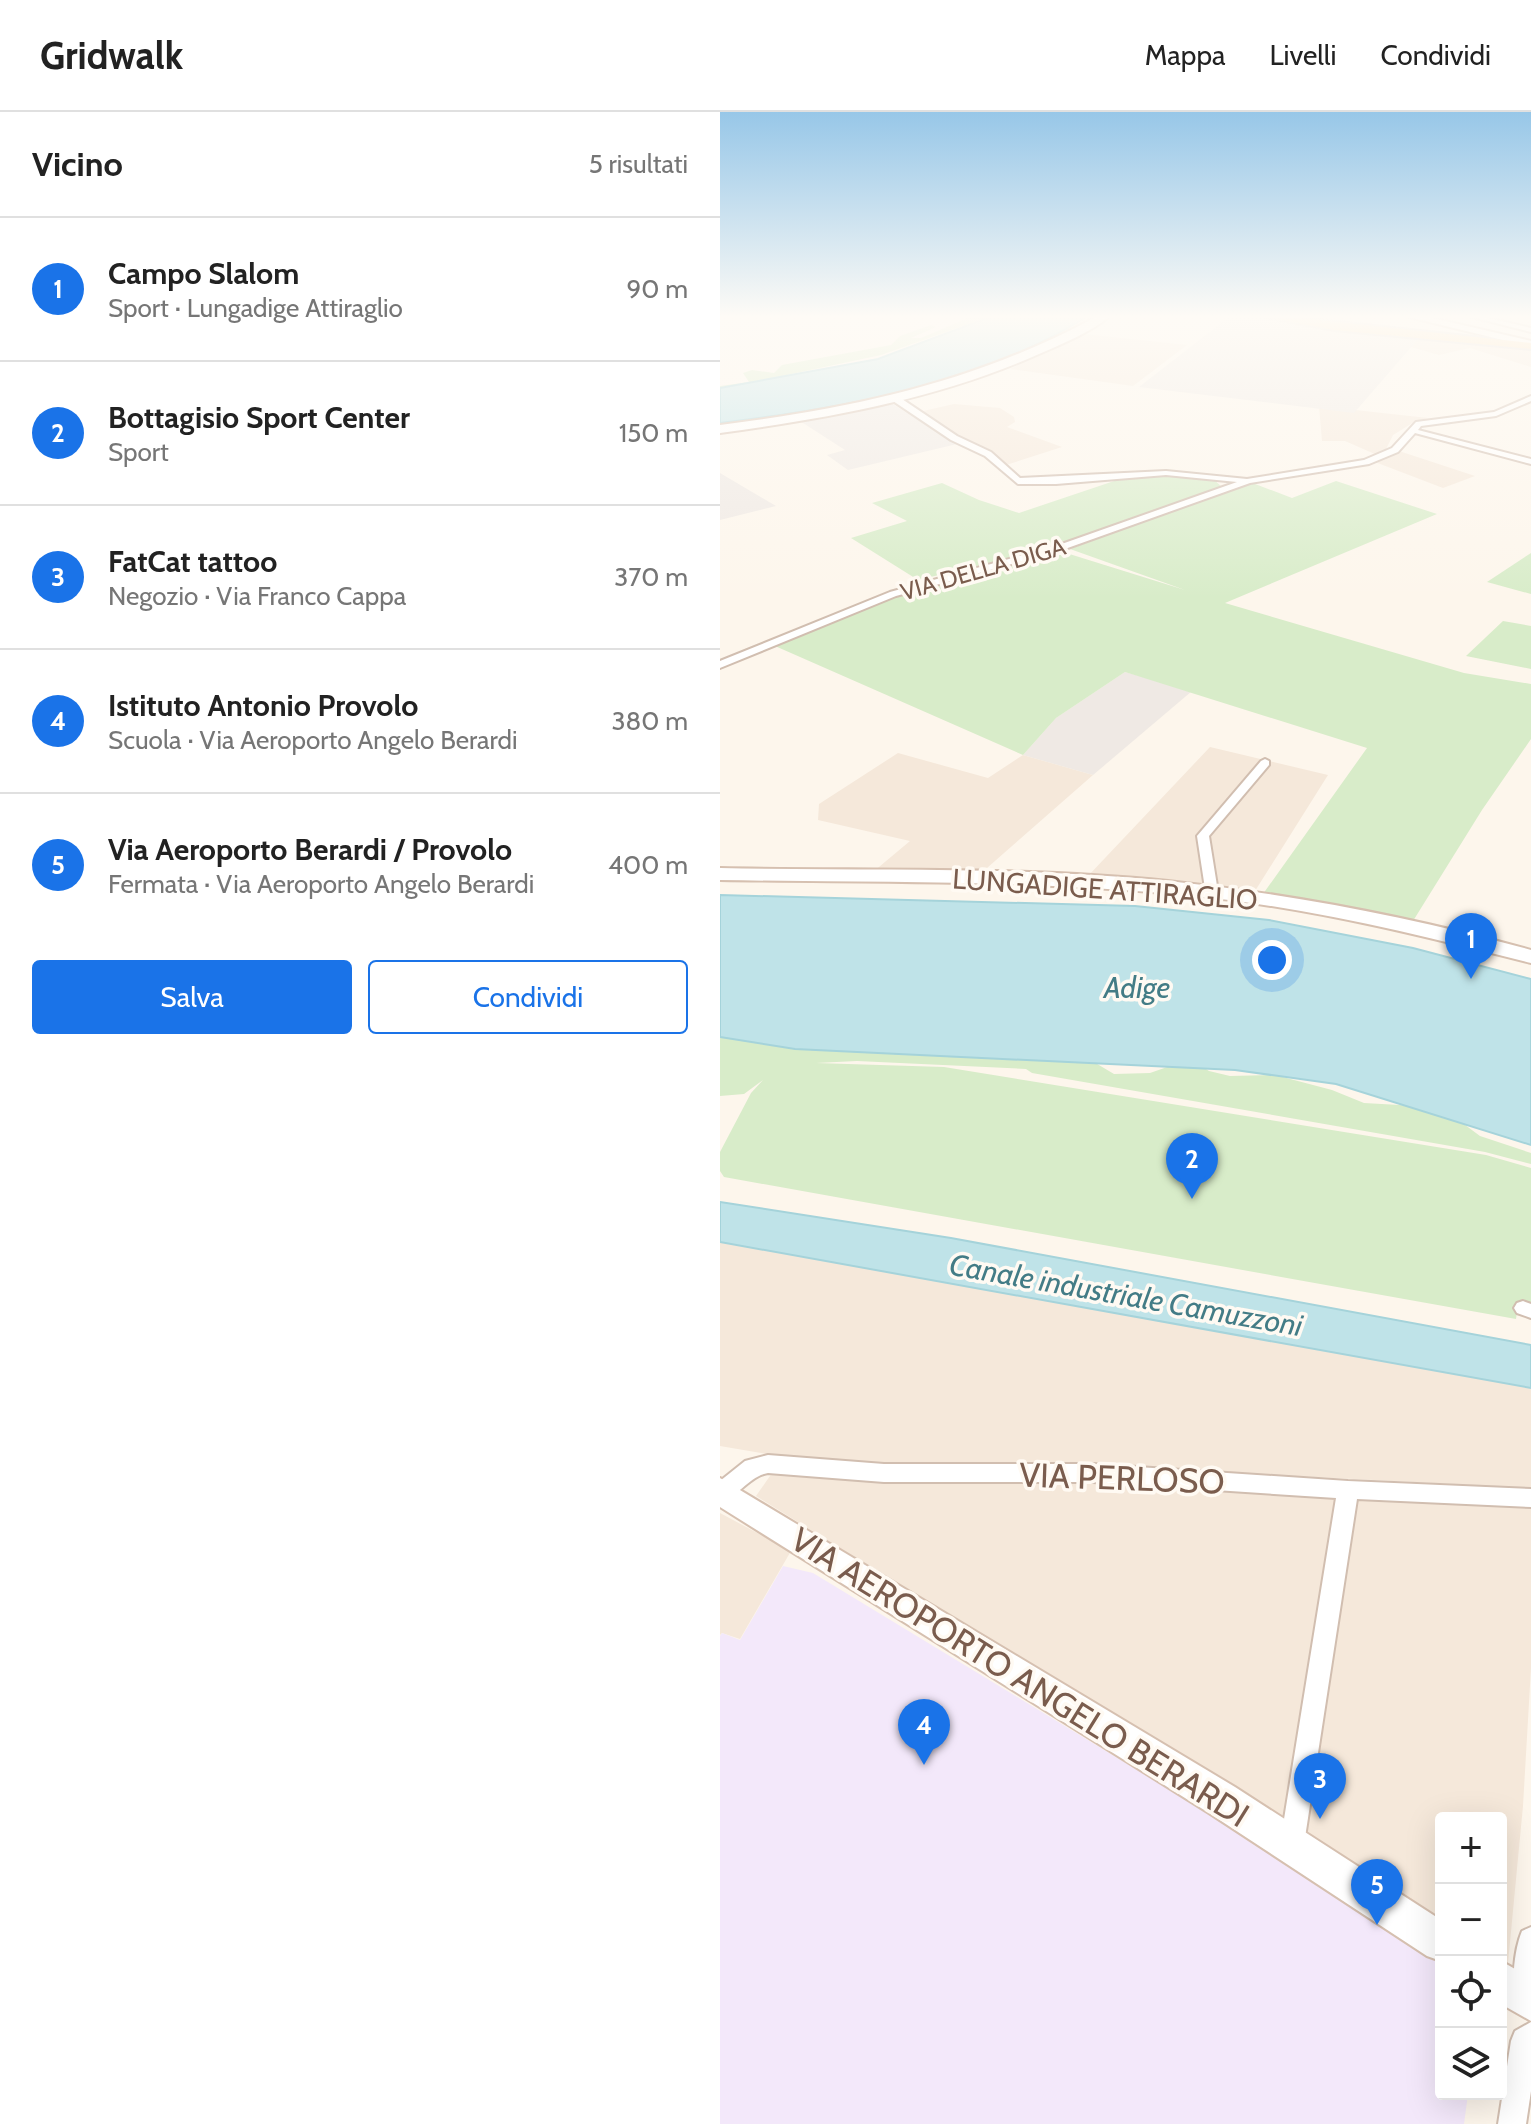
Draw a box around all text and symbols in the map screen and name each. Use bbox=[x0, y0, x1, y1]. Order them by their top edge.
text: Gridwalk bbox=[40, 32, 183, 79]
text: Mappa bbox=[1145, 38, 1225, 72]
text: Livelli bbox=[1269, 38, 1336, 72]
text: Condividi bbox=[1380, 38, 1491, 72]
text: Vicino bbox=[32, 143, 123, 185]
text: 5 risultati bbox=[589, 148, 688, 180]
text: Campo Slalom bbox=[108, 255, 299, 292]
text: 1 bbox=[53, 273, 63, 305]
text: 90 m bbox=[626, 273, 688, 305]
text: Sport · Lungadige Attiraglio bbox=[108, 292, 403, 324]
text: Bottagisio Sport Center bbox=[108, 399, 410, 436]
text: 2 bbox=[51, 417, 65, 449]
text: 150 m bbox=[619, 417, 688, 449]
text: Sport bbox=[108, 436, 169, 468]
street label: VIA DELLA DIGA bbox=[897, 532, 1069, 606]
text: FatCat tattoo bbox=[108, 543, 277, 580]
text: 3 bbox=[51, 561, 65, 593]
text: 370 m bbox=[614, 561, 688, 593]
text: Negozio · Via Franco Cappa bbox=[108, 580, 406, 612]
text: Istituto Antonio Provolo bbox=[108, 687, 418, 724]
text: 4 bbox=[50, 705, 66, 737]
text: 380 m bbox=[611, 705, 688, 737]
text: Scuola · Via Aeroporto Angelo Berardi bbox=[108, 724, 517, 756]
text: Via Aeroporto Berardi / Provolo bbox=[108, 831, 512, 868]
text: 5 bbox=[51, 849, 65, 881]
text: 400 m bbox=[608, 849, 688, 881]
street label: LUNGADIGE ATTIRAGLIO bbox=[951, 861, 1259, 917]
text: Fermata · Via Aeroporto Angelo Berardi bbox=[108, 868, 534, 900]
pin: 1 bbox=[1445, 913, 1497, 979]
your location bbox=[1252, 940, 1292, 980]
button: Salva bbox=[32, 960, 352, 1034]
button: Condividi bbox=[368, 960, 688, 1034]
water label: Adige bbox=[1102, 969, 1170, 1006]
pin: 2 bbox=[1166, 1133, 1218, 1199]
water label: Canale industriale Camuzzoni bbox=[947, 1246, 1306, 1344]
street label: VIA PERLOSO bbox=[1019, 1453, 1225, 1503]
street label: VIA AEROPORTO ANGELO BERARDI bbox=[783, 1518, 1257, 1836]
pin: 4 bbox=[898, 1699, 950, 1765]
pin: 3 bbox=[1294, 1753, 1346, 1819]
map controls bbox=[1435, 1812, 1507, 2100]
button: + bbox=[1435, 1812, 1507, 1884]
pin: 5 bbox=[1351, 1859, 1403, 1925]
button: − bbox=[1435, 1884, 1507, 1956]
button: locate bbox=[1435, 1956, 1507, 2028]
button: layers bbox=[1435, 2028, 1507, 2100]

